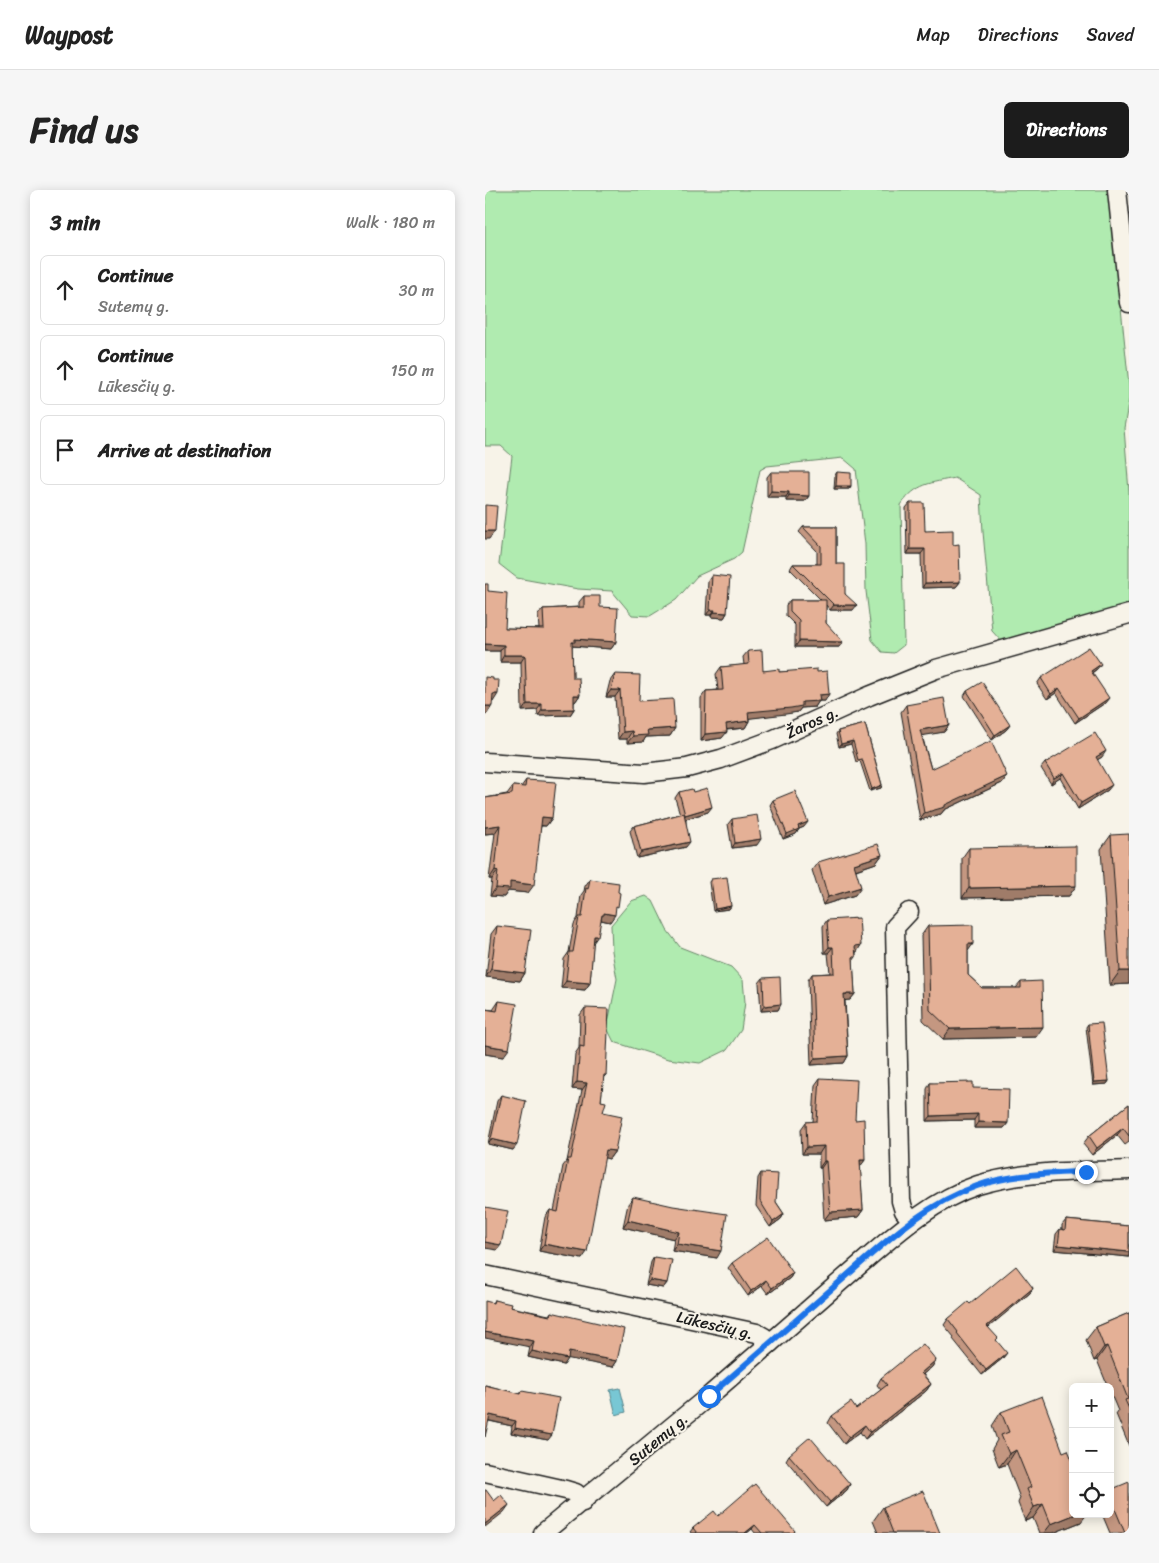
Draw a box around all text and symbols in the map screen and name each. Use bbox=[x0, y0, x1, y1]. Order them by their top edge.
text: Waypost bbox=[25, 14, 113, 56]
text: Map bbox=[917, 19, 950, 51]
text: Directions bbox=[978, 19, 1059, 51]
text: Saved bbox=[1087, 19, 1134, 51]
text: Find us bbox=[30, 99, 138, 161]
button: Directions bbox=[1004, 102, 1129, 158]
text: 3 min bbox=[50, 204, 100, 242]
text: Walk · 180 m bbox=[346, 208, 435, 237]
text: Continue bbox=[98, 259, 174, 292]
icon: ahead bbox=[51, 276, 79, 304]
text: 30 m bbox=[399, 276, 434, 305]
text: Sutemų g. bbox=[98, 292, 170, 321]
text: Continue bbox=[98, 339, 174, 372]
icon: ahead bbox=[51, 356, 79, 384]
text: 150 m bbox=[391, 356, 434, 385]
text: Lūkesčių g. bbox=[98, 372, 176, 401]
text: Arrive at destination bbox=[98, 434, 271, 467]
icon: arrive bbox=[51, 436, 79, 464]
street label: Žaros g. bbox=[781, 697, 843, 747]
route end bbox=[1075, 1161, 1098, 1184]
street label: Lūkesčių g. bbox=[674, 1302, 756, 1348]
map controls bbox=[1069, 1383, 1114, 1518]
button: + bbox=[1069, 1383, 1114, 1428]
route start bbox=[698, 1385, 721, 1408]
street label: Sutemų g. bbox=[621, 1405, 695, 1473]
button: − bbox=[1069, 1428, 1114, 1473]
button: locate bbox=[1069, 1473, 1114, 1518]

